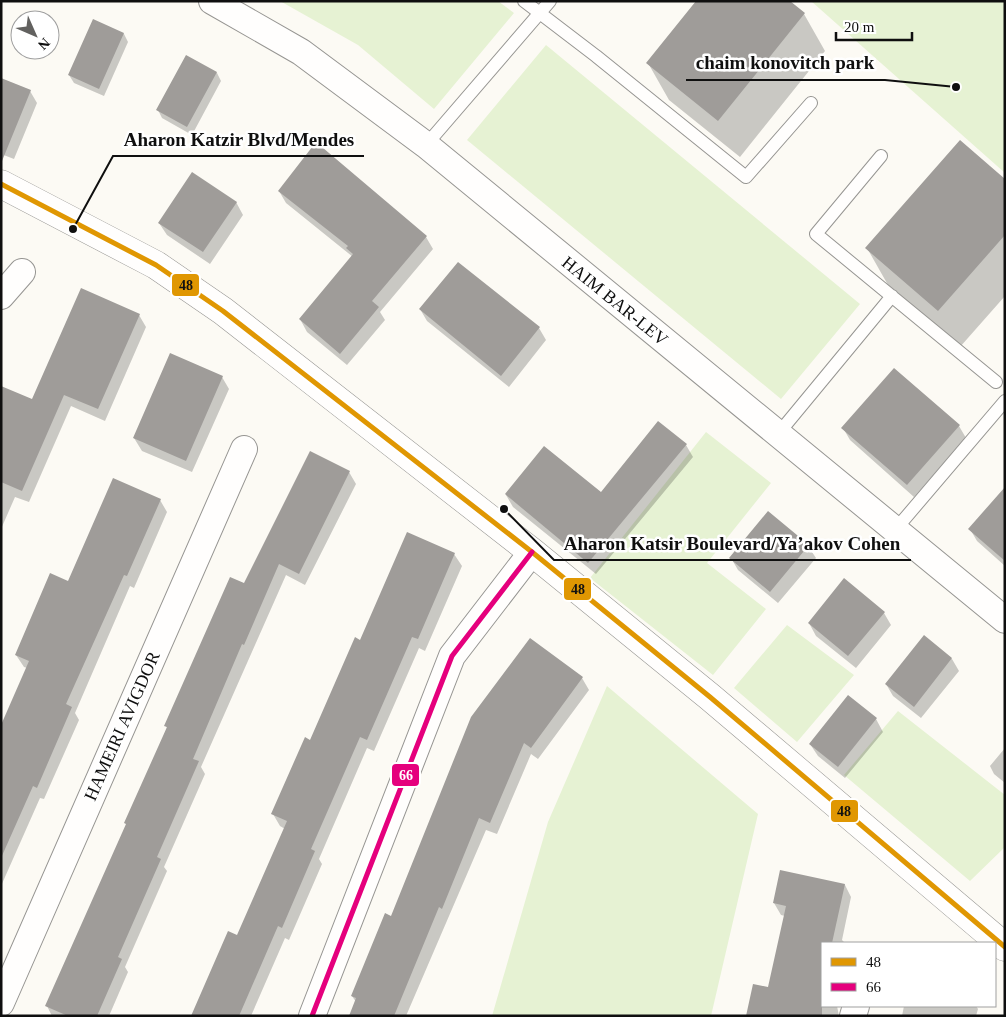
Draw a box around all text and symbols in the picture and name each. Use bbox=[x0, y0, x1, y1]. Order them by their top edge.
north arrow bbox=[10, 10, 60, 60]
scale bar bbox=[836, 10, 912, 42]
text: 20 m bbox=[844, 19, 875, 35]
text: N bbox=[35, 35, 53, 53]
callout: chaim konovitch park bbox=[686, 46, 885, 80]
text: chaim konovitch park bbox=[696, 52, 875, 73]
callout: Aharon Katzir Blvd/Mendes bbox=[113, 122, 364, 156]
text: Aharon Katzir Blvd/Mendes bbox=[124, 129, 354, 150]
street label: HAIM BAR-LEV bbox=[558, 252, 672, 350]
line badge: 48 bbox=[171, 273, 200, 297]
text: 48 bbox=[179, 278, 193, 293]
callout: Aharon Katsir Boulevard/Ya’akov Cohen bbox=[554, 526, 911, 560]
text: Aharon Katsir Boulevard/Ya’akov Cohen bbox=[564, 533, 901, 554]
line badge: 48 bbox=[563, 577, 592, 601]
text: 48 bbox=[571, 582, 585, 597]
street label: HAMEIRI AVIGDOR bbox=[80, 648, 164, 804]
line badge: 66 bbox=[391, 763, 420, 787]
text: 66 bbox=[399, 768, 413, 783]
line badge: 48 bbox=[830, 799, 859, 823]
text: 48 bbox=[837, 804, 851, 819]
legend bbox=[821, 942, 996, 1007]
text: 48 bbox=[866, 954, 881, 970]
text: 66 bbox=[866, 979, 882, 995]

